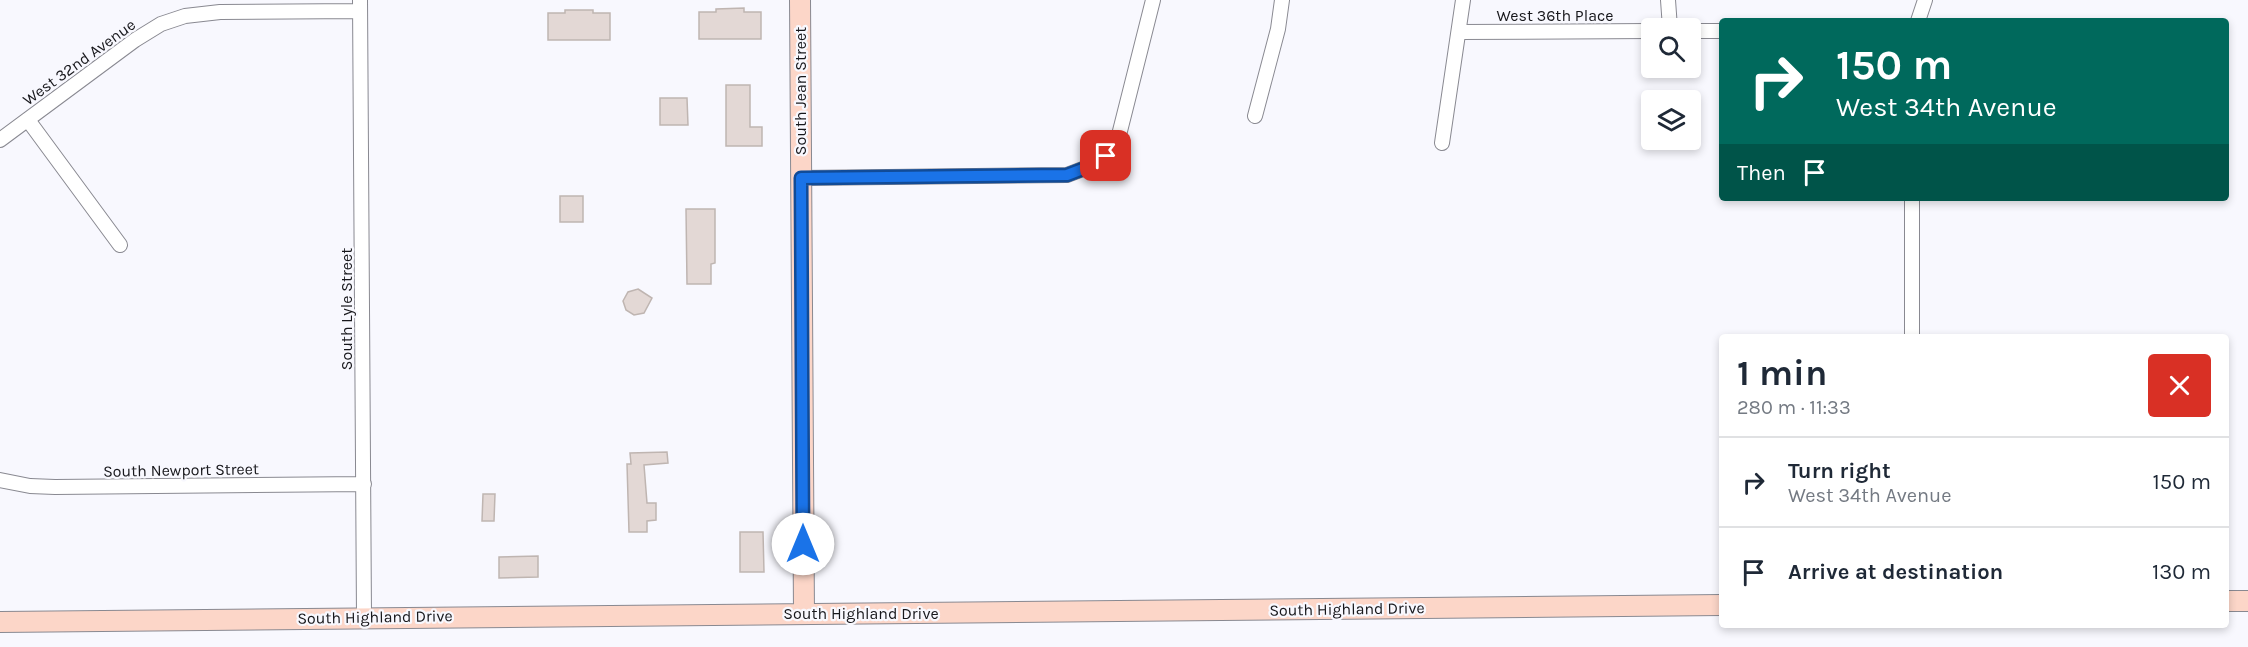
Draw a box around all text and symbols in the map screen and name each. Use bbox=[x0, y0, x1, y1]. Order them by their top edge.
street label: West 36th Place bbox=[1497, 6, 1613, 25]
street label: West 32nd Avenue bbox=[19, 15, 139, 109]
map controls bbox=[1641, 18, 1701, 150]
button: search bbox=[1641, 18, 1701, 78]
street label: South Jean Street bbox=[791, 27, 810, 155]
text: 150 m bbox=[1836, 40, 1952, 90]
icon: right bbox=[1737, 42, 1815, 120]
button: layers bbox=[1641, 90, 1701, 150]
text: West 34th Avenue bbox=[1836, 91, 2057, 123]
pin bbox=[1080, 130, 1131, 181]
icon: arrive bbox=[1089, 139, 1122, 172]
icon: arrive bbox=[1798, 156, 1831, 189]
text: Then bbox=[1737, 160, 1786, 186]
street label: South Lyle Street bbox=[337, 248, 356, 370]
text: 1 min bbox=[1737, 352, 1827, 394]
button: close bbox=[2148, 354, 2211, 417]
text: 280 m · 11:33 bbox=[1737, 396, 1851, 419]
text: Turn right bbox=[1788, 458, 1891, 484]
street label: South Newport Street bbox=[103, 459, 259, 481]
icon: right bbox=[1737, 466, 1770, 499]
text: 150 m bbox=[2152, 469, 2211, 495]
text: West 34th Avenue bbox=[1788, 484, 1951, 507]
position arrow bbox=[771, 512, 835, 576]
icon: arrive bbox=[1737, 556, 1770, 589]
text: Arrive at destination bbox=[1788, 559, 2003, 585]
text: 130 m bbox=[2152, 559, 2211, 585]
street label: South Highland Drive bbox=[1269, 598, 1425, 620]
street label: South Highland Drive bbox=[783, 604, 939, 623]
street label: South Highland Drive bbox=[297, 606, 453, 628]

